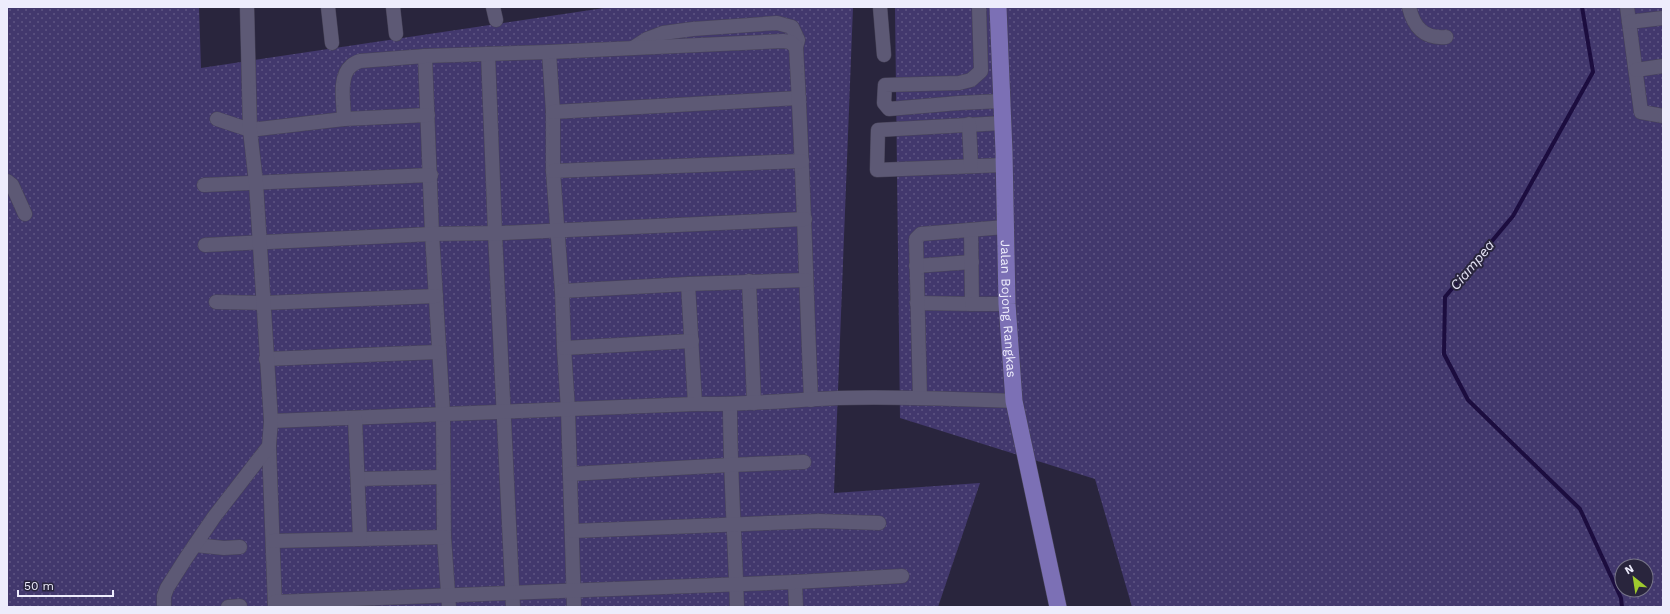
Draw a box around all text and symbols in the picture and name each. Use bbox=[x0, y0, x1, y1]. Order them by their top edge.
water label: Ciampea bbox=[1447, 237, 1498, 293]
street label: Jalan Bojong Rangkas bbox=[998, 240, 1020, 378]
north arrow bbox=[1614, 558, 1654, 598]
text: N bbox=[1622, 562, 1636, 577]
scale bar bbox=[18, 572, 113, 598]
text: 50 m bbox=[24, 579, 54, 593]

